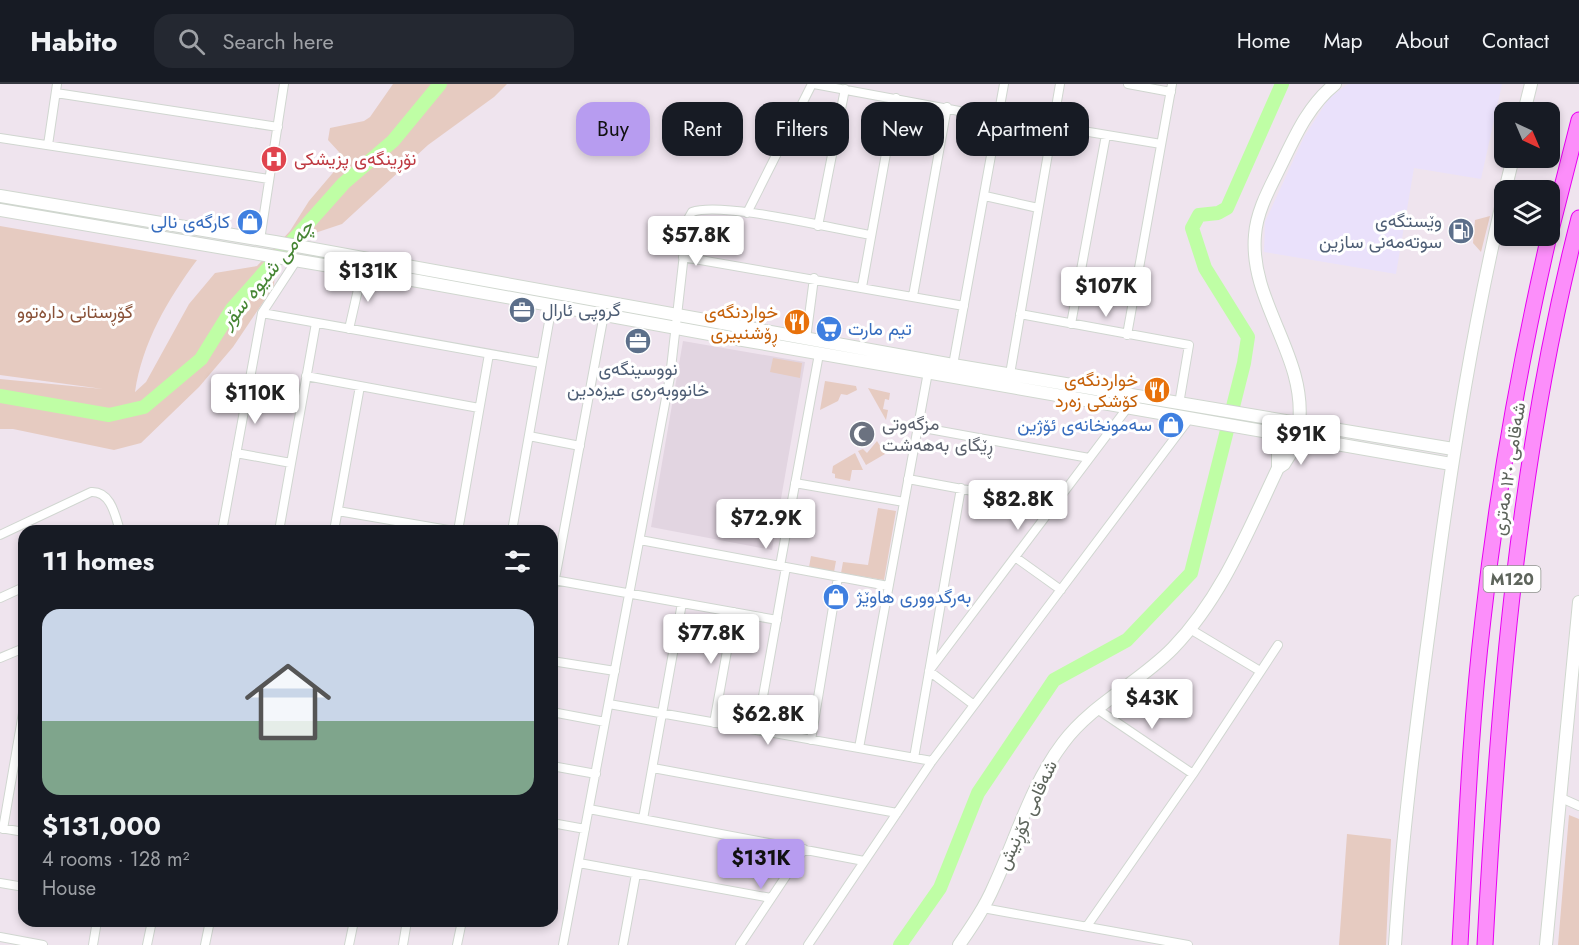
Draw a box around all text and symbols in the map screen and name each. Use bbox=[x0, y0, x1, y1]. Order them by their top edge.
search box bbox=[154, 14, 574, 68]
text: Habito bbox=[30, 21, 118, 62]
icon: search bbox=[175, 25, 208, 58]
text: Search here bbox=[223, 25, 334, 57]
text: Home bbox=[1237, 26, 1290, 56]
text: Map bbox=[1323, 26, 1363, 56]
text: About bbox=[1396, 26, 1449, 56]
text: Contact bbox=[1482, 26, 1549, 56]
chip: Buy bbox=[576, 102, 650, 156]
chip: Rent bbox=[662, 102, 743, 156]
chip: Filters bbox=[755, 102, 849, 156]
chip: New bbox=[861, 102, 944, 156]
chip: Apartment bbox=[956, 102, 1089, 156]
north arrow bbox=[1494, 102, 1560, 168]
map controls bbox=[1494, 102, 1560, 246]
hospital icon: نۆڕینگەی پزیشکی bbox=[259, 144, 289, 174]
place label: نۆڕینگەی پزیشکی bbox=[294, 146, 416, 173]
button: layers bbox=[1494, 180, 1560, 246]
shop icon: کارگەی نالی bbox=[235, 207, 265, 237]
place label: وێستگەی سوتەمەنی سازین bbox=[1319, 208, 1442, 255]
place label: کارگەی نالی bbox=[151, 209, 230, 235]
water label: چەمی شیوە سۆر bbox=[212, 213, 321, 336]
pin: $57.8K bbox=[647, 216, 745, 267]
fuel station icon: وێستگەی سوتەمەنی سازین bbox=[1446, 216, 1476, 246]
text: $57.8K bbox=[662, 221, 730, 250]
pin: $131K bbox=[326, 252, 410, 303]
text: $131K bbox=[338, 257, 398, 286]
pin: $107K bbox=[1064, 267, 1148, 318]
text: $107K bbox=[1075, 272, 1137, 301]
office icon: گروپی ئارال bbox=[507, 295, 537, 325]
place label: گروپی ئارال bbox=[542, 297, 621, 323]
park label: گۆڕستانی دارەتوو bbox=[17, 299, 133, 326]
place label: خواردنگەی ڕۆشنبیری bbox=[704, 299, 778, 347]
restaurant icon: خواردنگەی ڕۆشنبیری bbox=[782, 307, 812, 337]
supermarket icon: تیم مارت bbox=[814, 314, 844, 344]
place label: تیم مارت bbox=[848, 316, 912, 342]
office icon: نووسینگەی خانووبەرەی عیزەدین bbox=[623, 326, 653, 356]
place label: نووسینگەی خانووبەرەی عیزەدین bbox=[567, 356, 709, 403]
place label: خواردنگەی کۆشکی زەرد bbox=[1055, 367, 1138, 414]
pin: $110K bbox=[213, 374, 297, 425]
restaurant icon: خواردنگەی کۆشکی زەرد bbox=[1142, 375, 1172, 405]
text: $110K bbox=[225, 379, 285, 408]
street label: شەقامی ١٢٠ مەتری bbox=[1486, 401, 1532, 537]
shop icon: سەمونخانەی ئۆژین bbox=[1156, 410, 1186, 440]
place label: مزگەوتی ڕێگای بەھەشت bbox=[882, 411, 993, 459]
place label: سەمونخانەی ئۆژین bbox=[1017, 412, 1152, 438]
pin: $91K bbox=[1265, 415, 1337, 466]
mosque icon: مزگەوتی ڕێگای بەھەشت bbox=[847, 419, 877, 449]
text: $91K bbox=[1276, 420, 1326, 449]
pin: $82.8K bbox=[969, 480, 1067, 531]
text: $82.8K bbox=[982, 485, 1054, 514]
pin: $72.9K bbox=[717, 499, 815, 550]
text: $72.9K bbox=[730, 504, 802, 533]
text: 11 homes bbox=[42, 542, 154, 580]
icon: filters bbox=[501, 545, 534, 578]
road number: M120 bbox=[1484, 566, 1540, 592]
shop icon: بەرگدووری هاوێژ bbox=[821, 582, 851, 612]
place label: بەرگدووری هاوێژ bbox=[855, 584, 971, 610]
pin: $77.8K bbox=[662, 614, 760, 665]
text: $77.8K bbox=[677, 619, 745, 648]
icon: home bbox=[234, 648, 342, 756]
pin: $43K bbox=[1116, 679, 1188, 730]
text: $43K bbox=[1126, 684, 1178, 713]
pin: $62.8K bbox=[719, 695, 817, 746]
text: $62.8K bbox=[732, 700, 804, 729]
street label: شەقامی کۆڕنیش bbox=[990, 756, 1065, 875]
text: $131,000 bbox=[42, 807, 161, 845]
pin: $131K bbox=[719, 839, 803, 890]
text: $131K bbox=[731, 844, 791, 873]
text: 4 rooms · 128 m² bbox=[42, 845, 190, 874]
text: House bbox=[42, 874, 96, 903]

